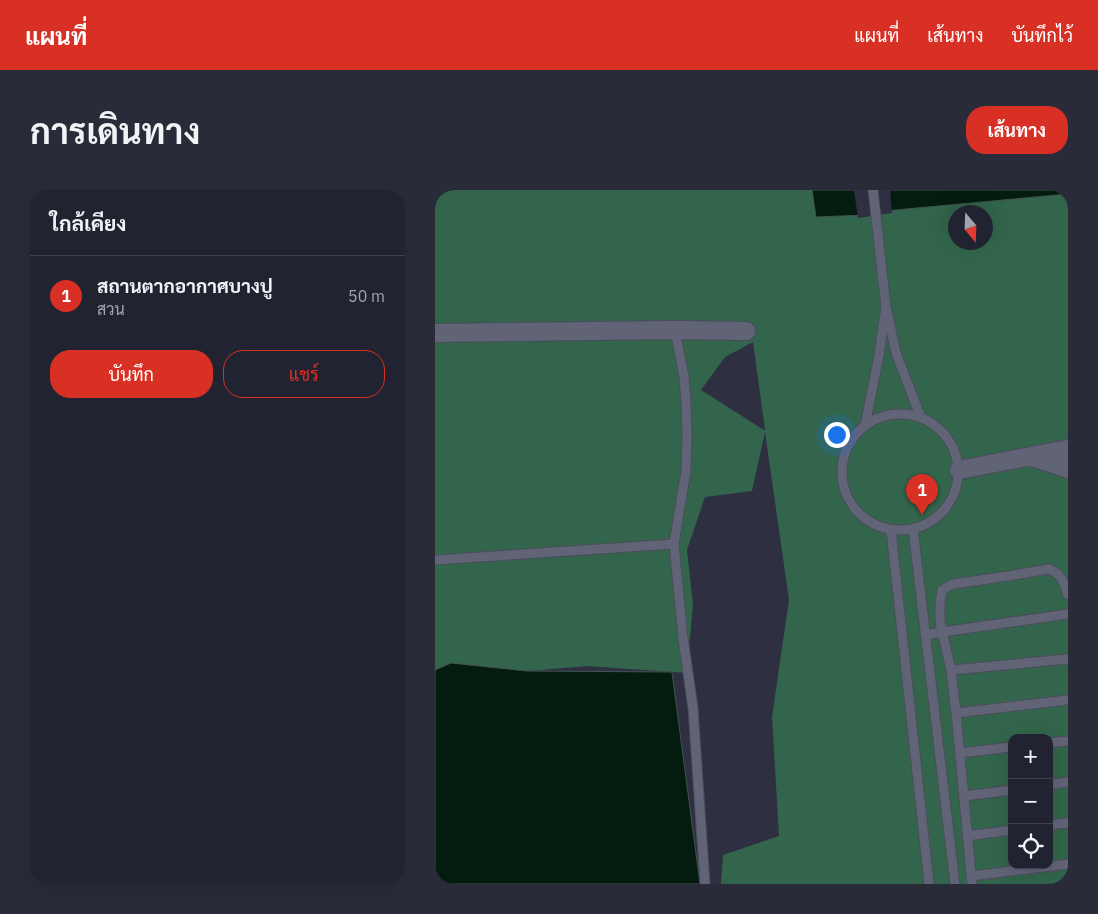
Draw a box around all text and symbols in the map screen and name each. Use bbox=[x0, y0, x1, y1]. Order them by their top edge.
text: แผนที่ bbox=[25, 20, 87, 52]
text: แผนที่ bbox=[854, 24, 899, 47]
text: เส้นทาง bbox=[927, 24, 983, 47]
text: บันทึกไว้ bbox=[1011, 24, 1073, 47]
button: เส้นทาง bbox=[966, 106, 1068, 154]
text: การเดินทาง bbox=[30, 108, 200, 154]
north arrow bbox=[948, 205, 993, 250]
text: ใกล้เคียง bbox=[50, 209, 126, 237]
text: สถานตากอากาศบางปู bbox=[97, 274, 273, 298]
text: 1 bbox=[61, 286, 71, 306]
text: 50 m bbox=[348, 286, 385, 306]
text: สวน bbox=[97, 299, 125, 319]
button: บันทึก bbox=[50, 350, 213, 398]
button: แชร์ bbox=[223, 350, 385, 398]
your location bbox=[824, 422, 850, 448]
pin: 1 bbox=[906, 474, 938, 515]
map controls bbox=[1008, 734, 1053, 869]
button: + bbox=[1008, 734, 1053, 779]
button: − bbox=[1008, 779, 1053, 824]
button: locate bbox=[1008, 824, 1053, 869]

